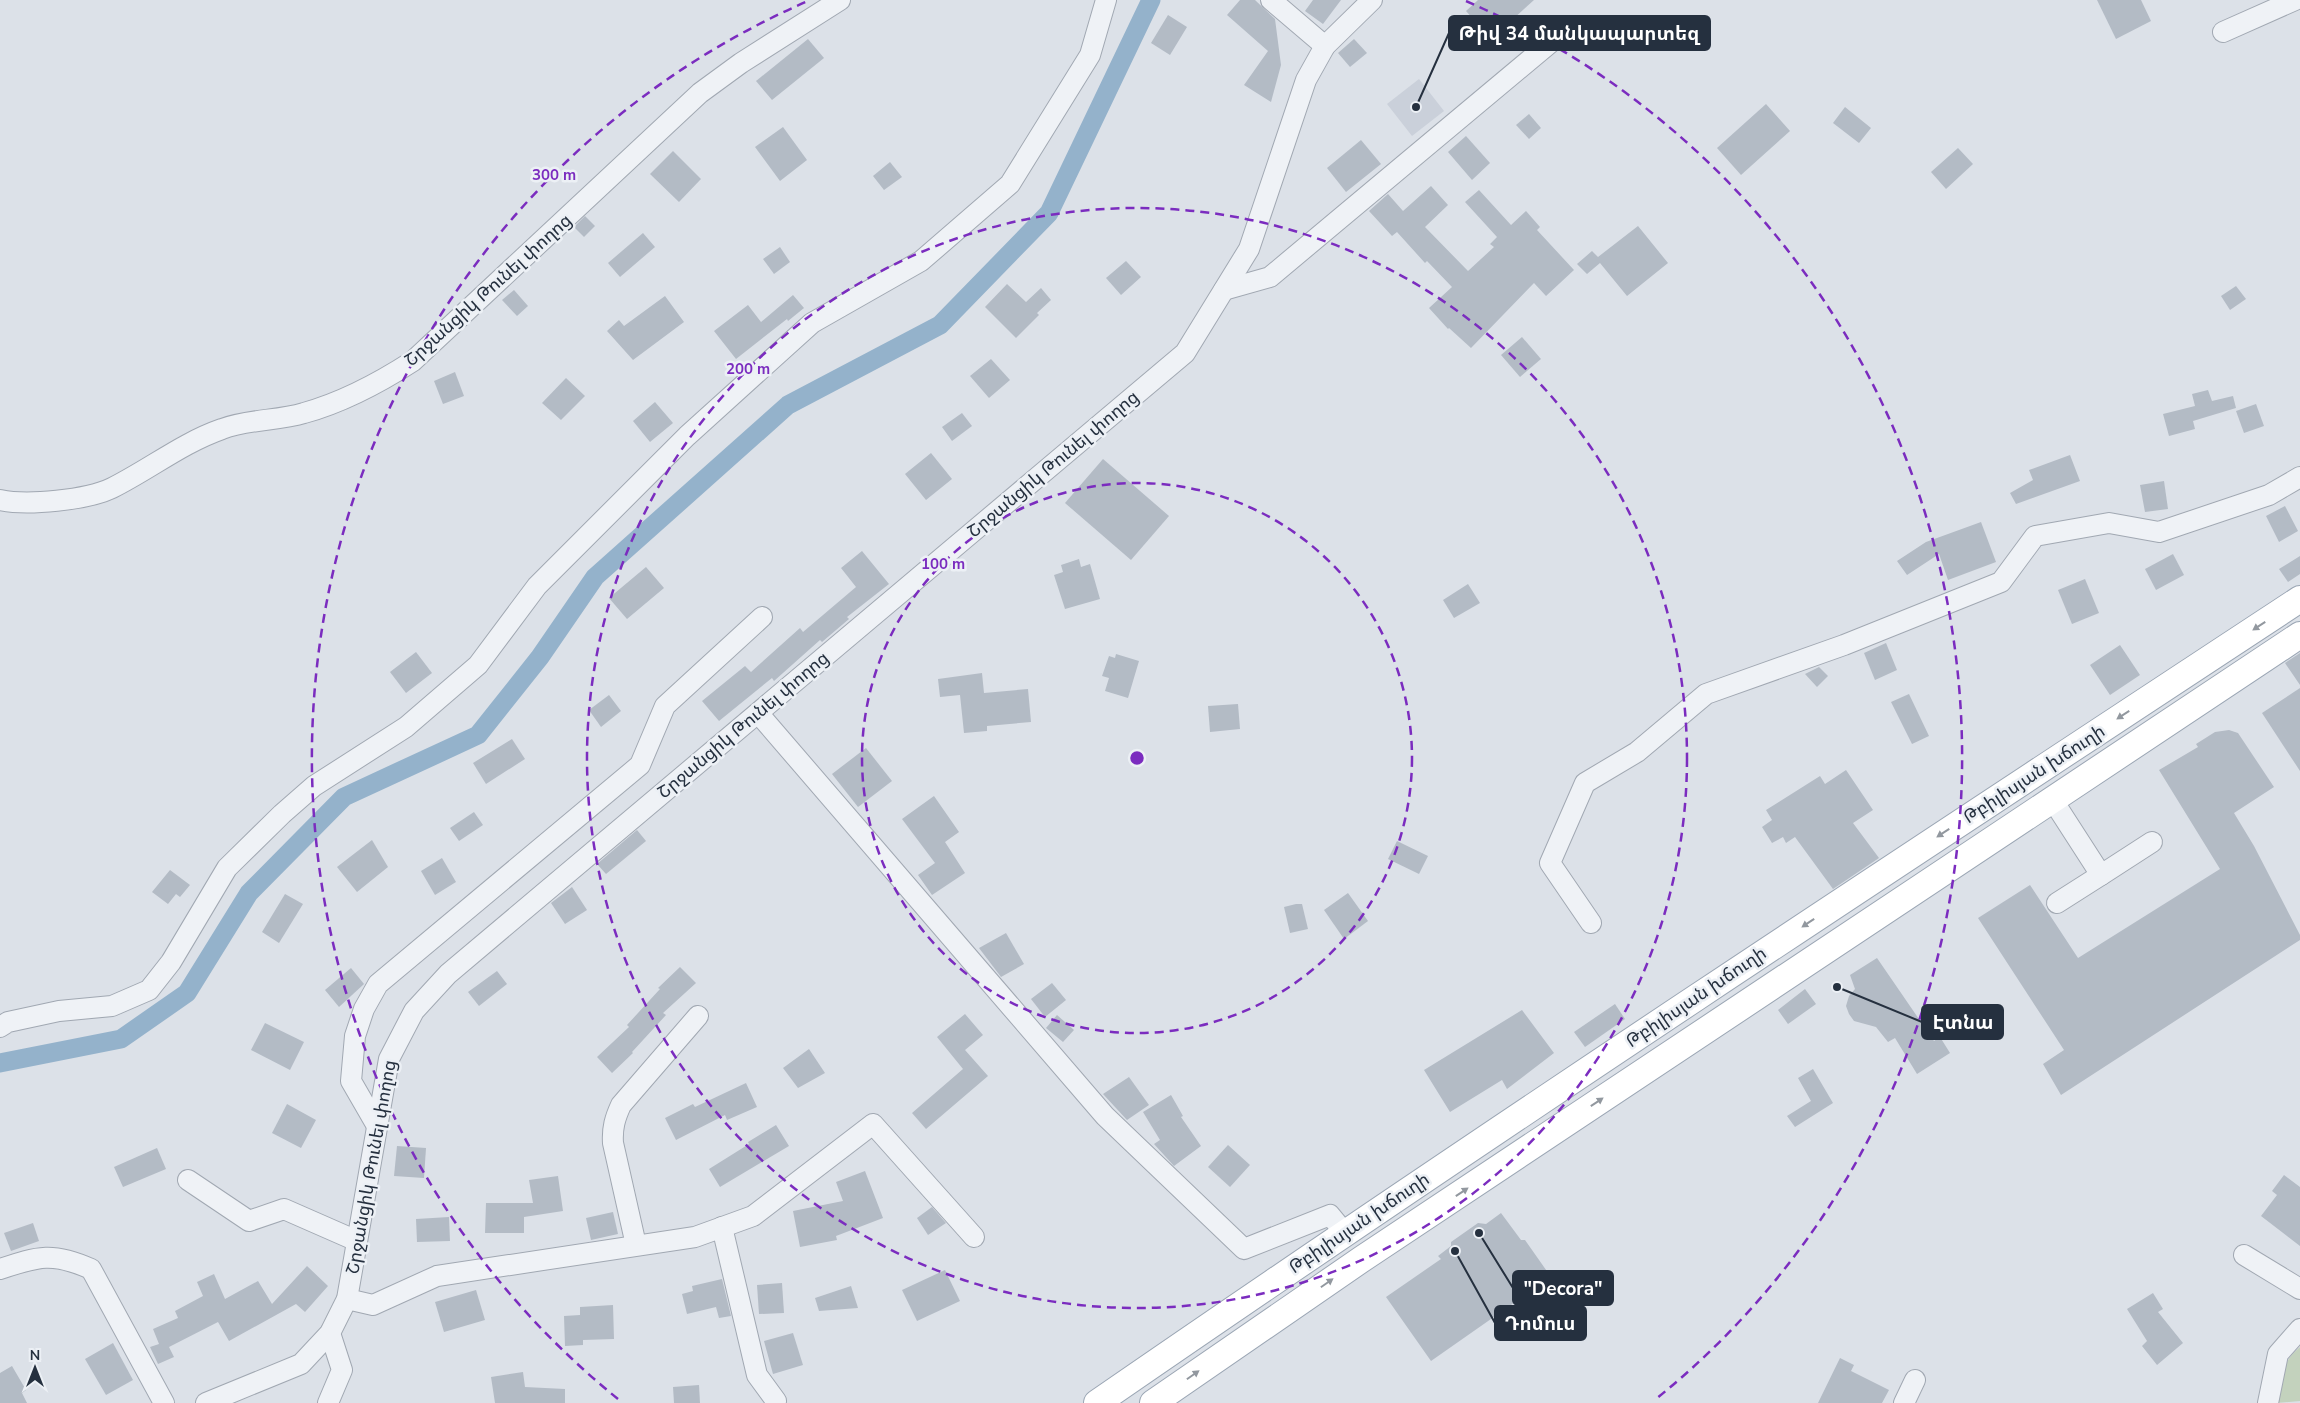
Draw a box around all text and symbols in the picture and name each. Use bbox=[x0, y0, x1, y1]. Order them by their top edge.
callout: Թիվ 34 մանկապարտեզ bbox=[1449, 16, 1710, 50]
text: Թիվ 34 մանկապարտեզ bbox=[1459, 21, 1700, 47]
text: 300 m bbox=[532, 165, 576, 185]
street label: Շրջանցիկ Թունել փողոց bbox=[399, 208, 577, 372]
text: 200 m bbox=[726, 359, 770, 379]
street label: Շրջանցիկ Թունել փողոց bbox=[962, 385, 1144, 543]
text: 100 m bbox=[921, 554, 965, 574]
one-way arrow bbox=[2253, 621, 2266, 631]
street label: Շրջանցիկ Թունել փողոց bbox=[652, 646, 834, 804]
one-way arrow bbox=[2117, 710, 2130, 720]
street label: Թբիլիսյան խճուղի bbox=[1958, 719, 2110, 829]
centre of rings bbox=[1128, 749, 1146, 767]
one-way arrow bbox=[1937, 828, 1950, 838]
one-way arrow bbox=[1801, 918, 1815, 927]
street label: Թբիլիսյան խճուղի bbox=[1621, 941, 1771, 1053]
callout: Էտնա bbox=[1922, 1005, 2003, 1039]
text: Էտնա bbox=[1932, 1010, 1994, 1036]
street label: Շրջանցիկ Թունել փողոց bbox=[340, 1058, 402, 1276]
one-way arrow bbox=[1590, 1097, 1604, 1107]
street label: Թբիլիսյան խճուղի bbox=[1284, 1167, 1434, 1279]
one-way arrow bbox=[1455, 1187, 1468, 1197]
callout: "Decora" bbox=[1513, 1271, 1613, 1305]
text: "Decora" bbox=[1523, 1276, 1603, 1302]
one-way arrow bbox=[1320, 1278, 1334, 1288]
callout: Դոմուս bbox=[1495, 1306, 1586, 1340]
text: Դոմուս bbox=[1505, 1311, 1575, 1337]
north arrow bbox=[10, 1343, 60, 1393]
text: N bbox=[30, 1346, 40, 1365]
one-way arrow bbox=[1186, 1370, 1200, 1380]

